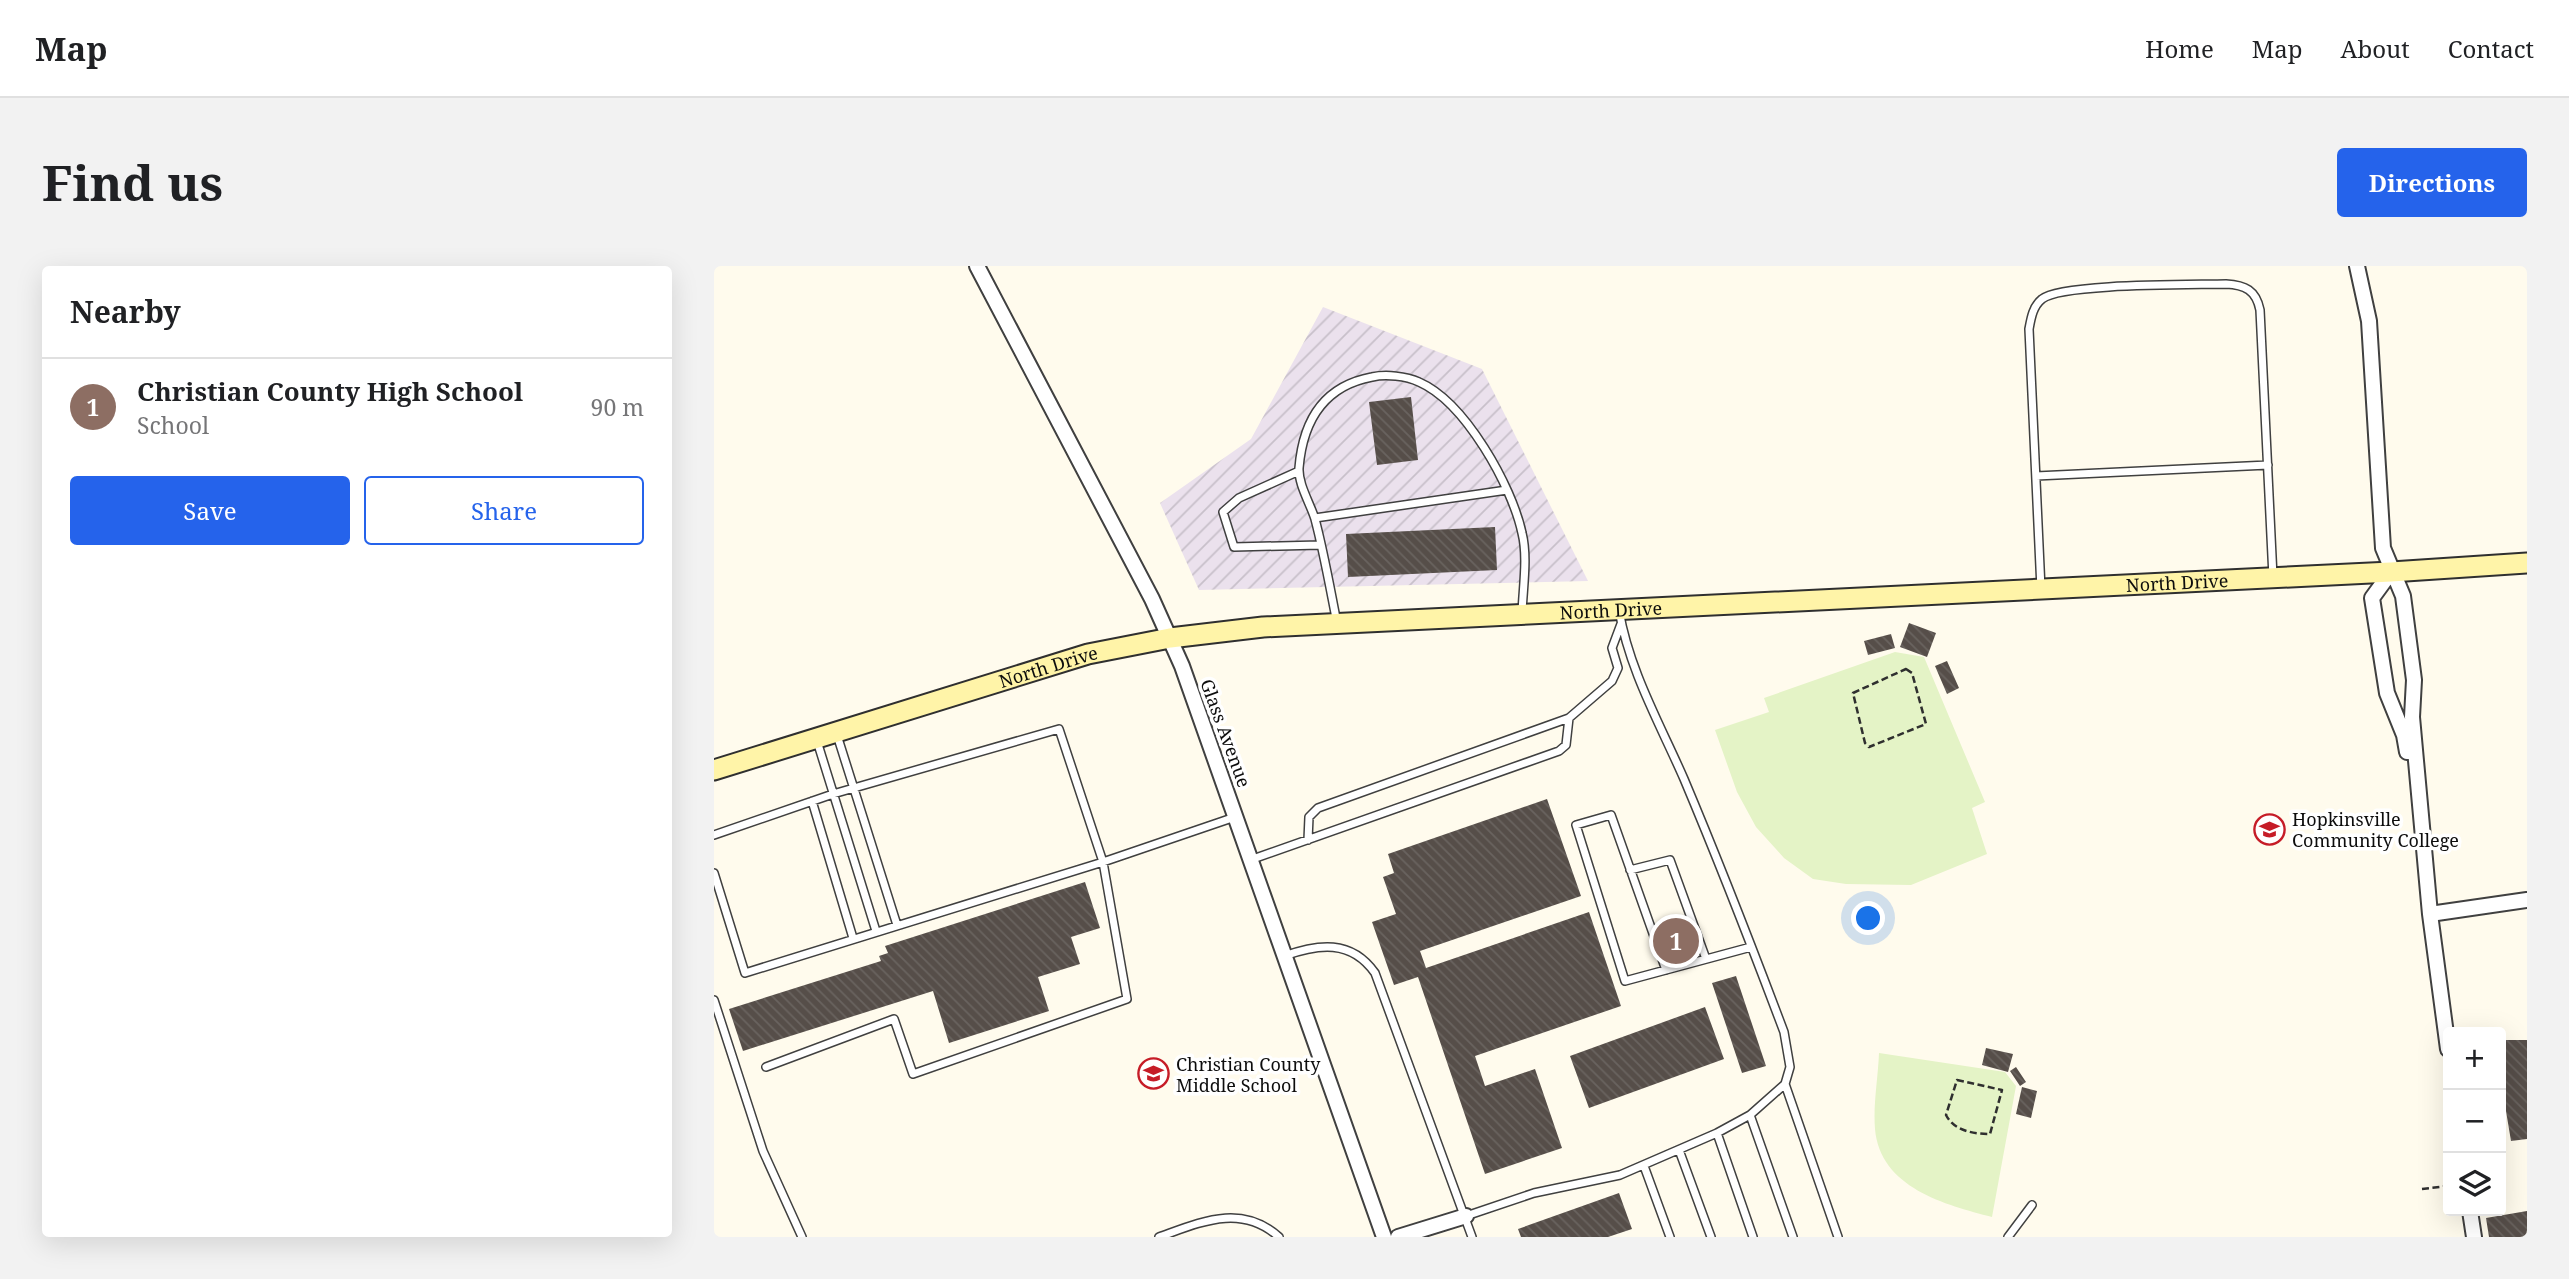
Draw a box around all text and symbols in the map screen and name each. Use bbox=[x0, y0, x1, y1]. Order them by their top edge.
text: Map bbox=[35, 26, 108, 71]
text: Home bbox=[2145, 32, 2214, 65]
text: Map bbox=[2252, 32, 2303, 65]
text: About bbox=[2341, 32, 2410, 65]
text: Contact bbox=[2448, 32, 2534, 65]
button: Directions bbox=[2337, 148, 2527, 217]
text: Find us bbox=[42, 149, 223, 215]
text: Nearby bbox=[70, 291, 181, 332]
text: Christian County High School bbox=[137, 373, 523, 409]
text: 1 bbox=[87, 391, 100, 423]
text: 90 m bbox=[591, 391, 644, 423]
text: School bbox=[137, 409, 209, 441]
button: Save bbox=[70, 476, 350, 545]
button: Share bbox=[364, 476, 644, 545]
street label: North Drive bbox=[2125, 568, 2229, 597]
street label: North Drive bbox=[1559, 596, 1663, 625]
street label: North Drive bbox=[996, 640, 1100, 693]
street label: Glass Avenue bbox=[1195, 675, 1257, 791]
place label: Hopkinsville Community College bbox=[2292, 807, 2459, 852]
school or university icon: Hopkinsville Community College bbox=[2252, 812, 2286, 846]
your location bbox=[1851, 901, 1885, 935]
pin: 1 bbox=[1653, 915, 1699, 967]
map controls bbox=[2443, 1027, 2506, 1216]
button: + bbox=[2443, 1027, 2506, 1090]
place label: Christian County Middle School bbox=[1176, 1052, 1321, 1097]
school or university icon: Christian County Middle School bbox=[1136, 1057, 1170, 1091]
button: − bbox=[2443, 1090, 2506, 1153]
button: layers bbox=[2443, 1153, 2506, 1216]

